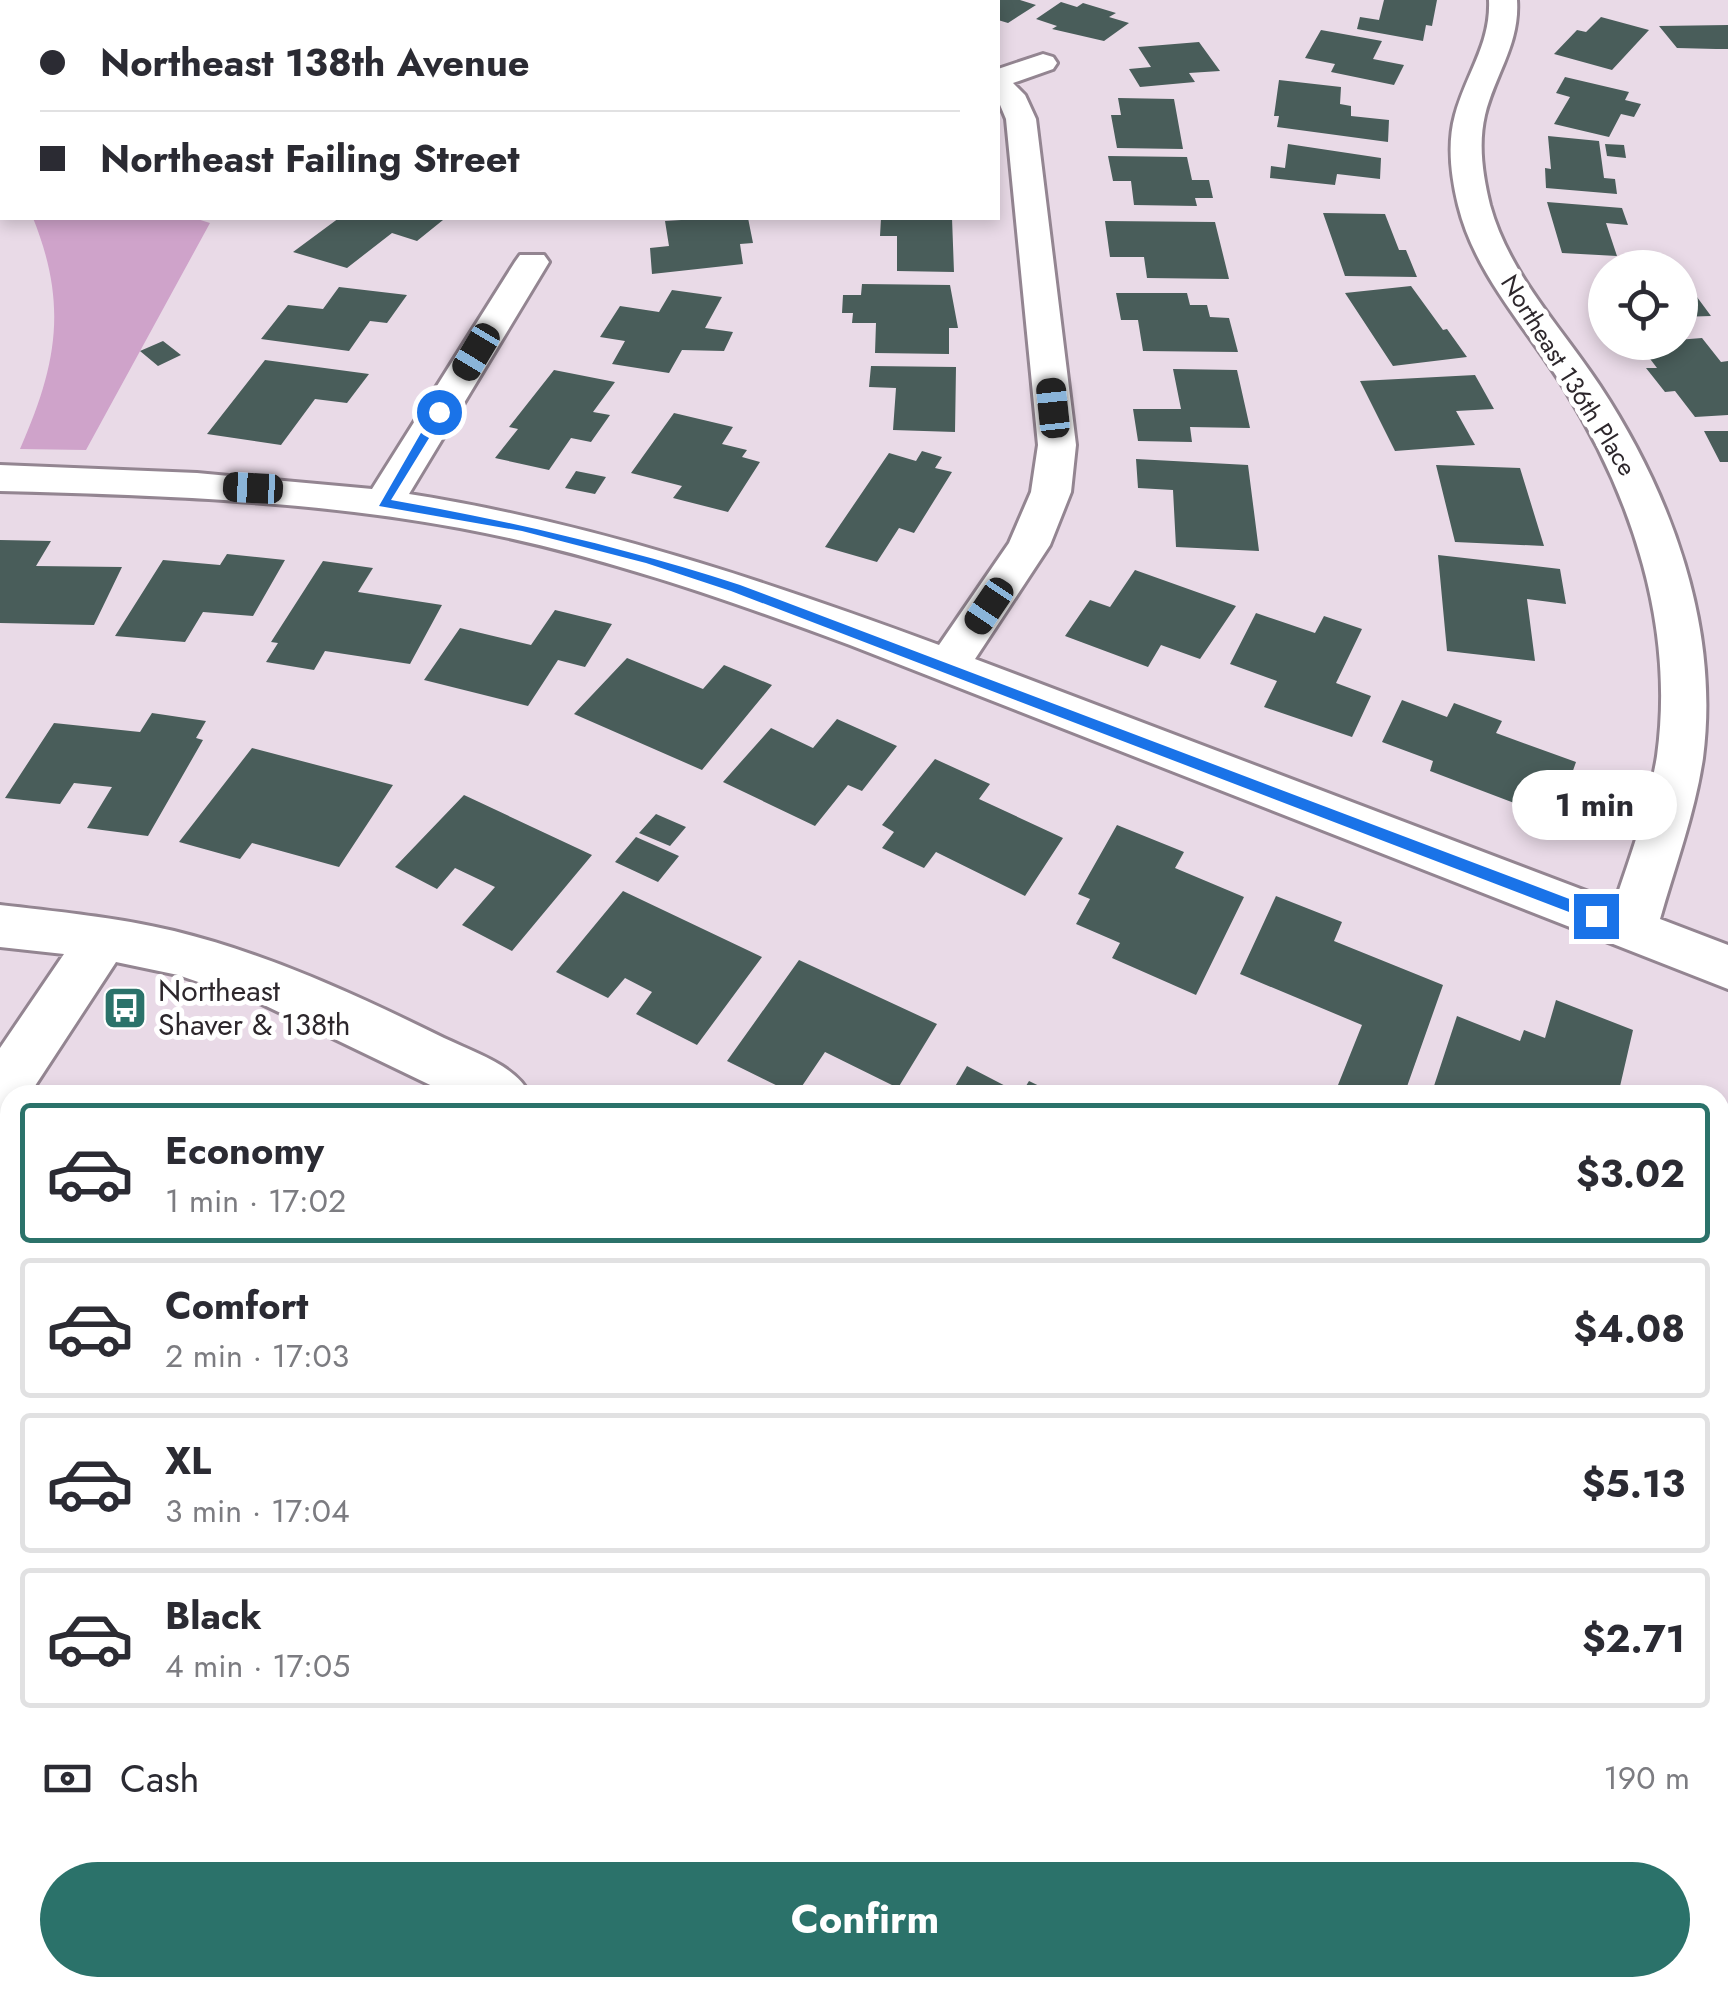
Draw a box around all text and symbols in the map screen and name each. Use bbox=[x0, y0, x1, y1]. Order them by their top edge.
text: Northeast 138th Avenue bbox=[100, 35, 530, 90]
text: Northeast Failing Street bbox=[100, 131, 520, 186]
map controls bbox=[1588, 250, 1698, 360]
button: locate bbox=[1588, 250, 1698, 360]
street label: Northeast 136th Place bbox=[1492, 267, 1646, 483]
car bbox=[448, 319, 504, 385]
car bbox=[1035, 377, 1071, 439]
route start bbox=[417, 390, 462, 435]
car bbox=[222, 471, 284, 505]
car bbox=[960, 573, 1018, 639]
callout: 1 min bbox=[1514, 771, 1678, 841]
text: 1 min bbox=[1555, 782, 1634, 828]
route end bbox=[1574, 894, 1619, 939]
place label: Northeast Shaver & 138th bbox=[158, 969, 350, 1046]
bus stop icon: Northeast Shaver & 138th bbox=[102, 985, 148, 1031]
text: Economy bbox=[165, 1123, 324, 1178]
icon: car bbox=[45, 1128, 135, 1218]
text: $3.02 bbox=[1576, 1146, 1685, 1201]
text: 1 min · 17:02 bbox=[165, 1178, 346, 1224]
text: Comfort bbox=[165, 1278, 308, 1333]
icon: car bbox=[45, 1283, 135, 1373]
text: $4.08 bbox=[1574, 1301, 1685, 1356]
text: 2 min · 17:03 bbox=[165, 1333, 349, 1379]
text: XL bbox=[165, 1433, 211, 1488]
icon: car bbox=[45, 1438, 135, 1528]
text: $5.13 bbox=[1582, 1456, 1685, 1511]
text: 3 min · 17:04 bbox=[165, 1488, 350, 1534]
text: Black bbox=[165, 1588, 262, 1643]
icon: car bbox=[45, 1593, 135, 1683]
text: $2.71 bbox=[1582, 1611, 1685, 1666]
text: 4 min · 17:05 bbox=[165, 1643, 350, 1689]
icon: cash bbox=[40, 1751, 95, 1806]
text: Cash bbox=[120, 1751, 200, 1806]
text: 190 m bbox=[1603, 1755, 1690, 1801]
button: Confirm bbox=[40, 1862, 1690, 1977]

